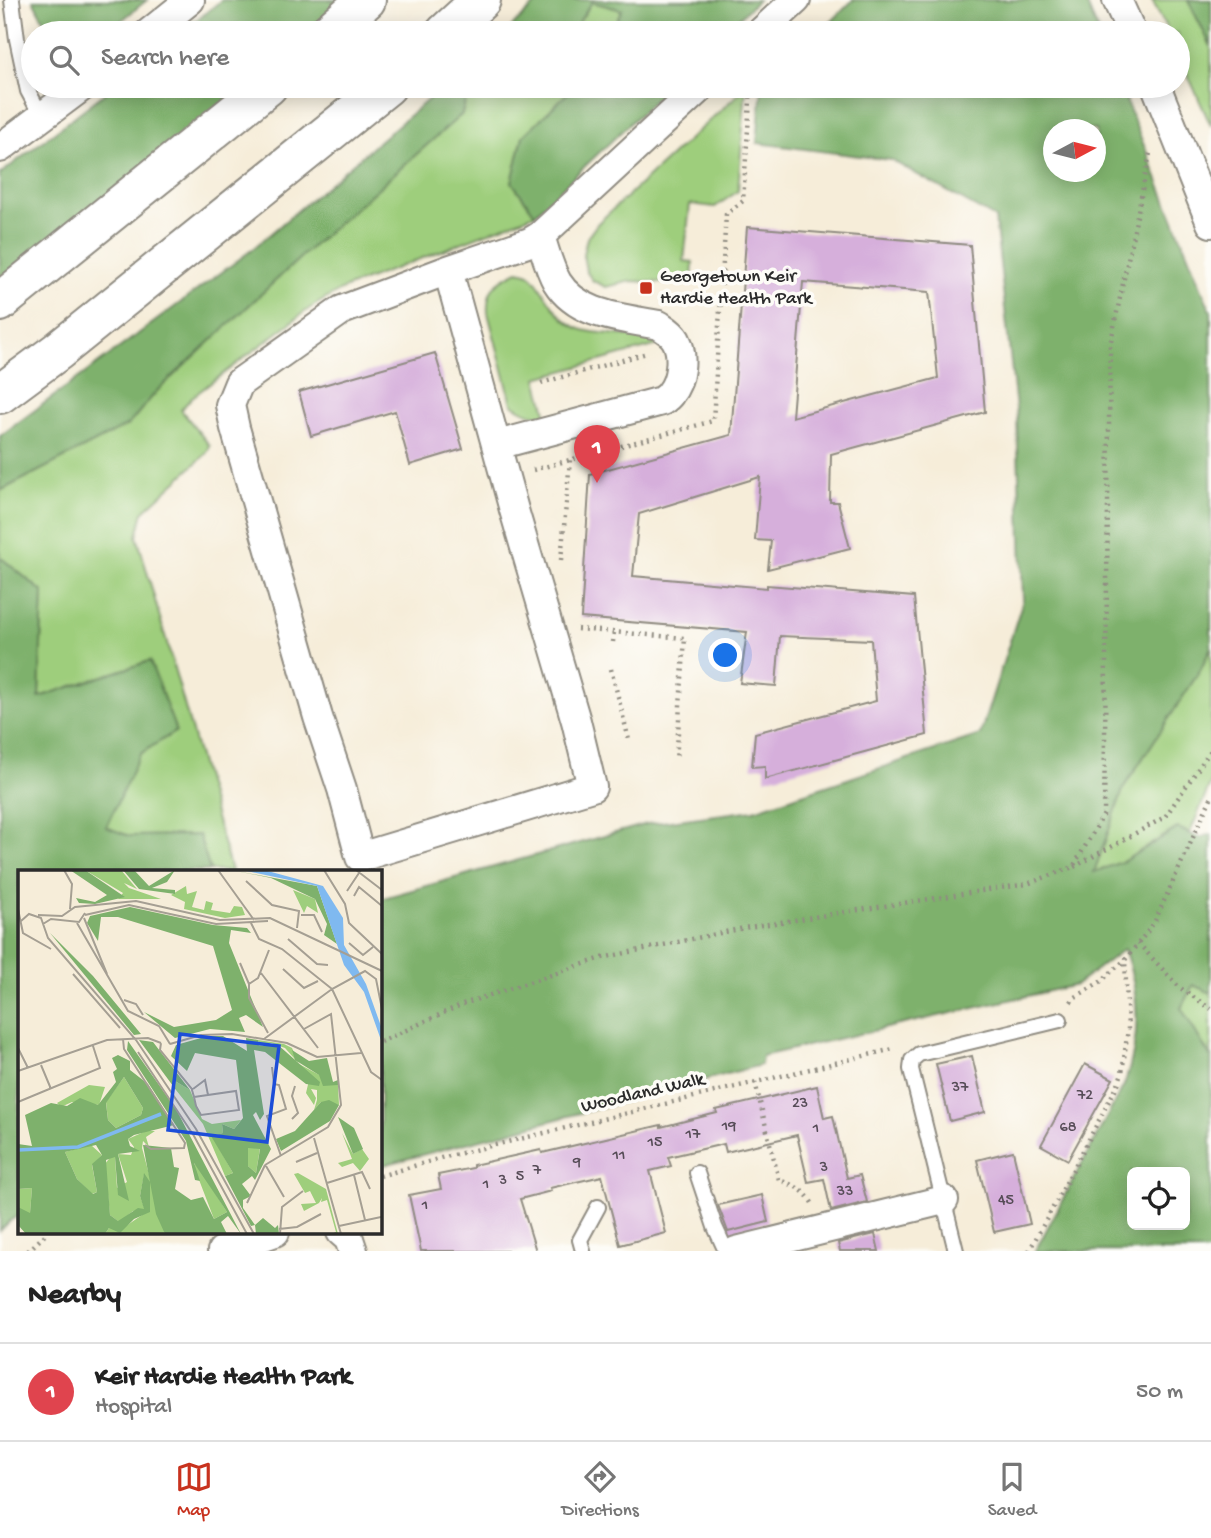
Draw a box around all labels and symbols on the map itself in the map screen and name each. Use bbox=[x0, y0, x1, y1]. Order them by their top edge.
north arrow bbox=[1043, 119, 1106, 182]
place label: Georgetown Keir Hardie Health Park bbox=[660, 266, 813, 311]
marker: Georgetown Keir Hardie Health Park bbox=[638, 280, 654, 296]
pin: 1 bbox=[574, 425, 620, 483]
your location bbox=[708, 638, 742, 672]
inset map bbox=[18, 870, 382, 1234]
street label: Woodland Walk bbox=[579, 1068, 708, 1119]
house number: 37 bbox=[951, 1079, 969, 1098]
house number: 72 bbox=[1076, 1087, 1093, 1106]
house number: 23 bbox=[792, 1095, 808, 1114]
house number: 19 bbox=[721, 1118, 736, 1137]
house number: 68 bbox=[1060, 1119, 1077, 1138]
house number: 1 bbox=[812, 1120, 819, 1139]
house number: 17 bbox=[685, 1126, 701, 1145]
house number: 15 bbox=[647, 1134, 662, 1153]
house number: 11 bbox=[612, 1147, 625, 1166]
house number: 9 bbox=[572, 1154, 581, 1173]
house number: 3 bbox=[819, 1159, 828, 1178]
house number: 7 bbox=[532, 1162, 542, 1181]
house number: 5 bbox=[516, 1168, 524, 1187]
house number: 3 bbox=[498, 1172, 507, 1191]
house number: 1 bbox=[482, 1176, 489, 1195]
house number: 33 bbox=[836, 1183, 853, 1202]
house number: 45 bbox=[998, 1192, 1014, 1211]
house number: 1 bbox=[421, 1197, 428, 1216]

